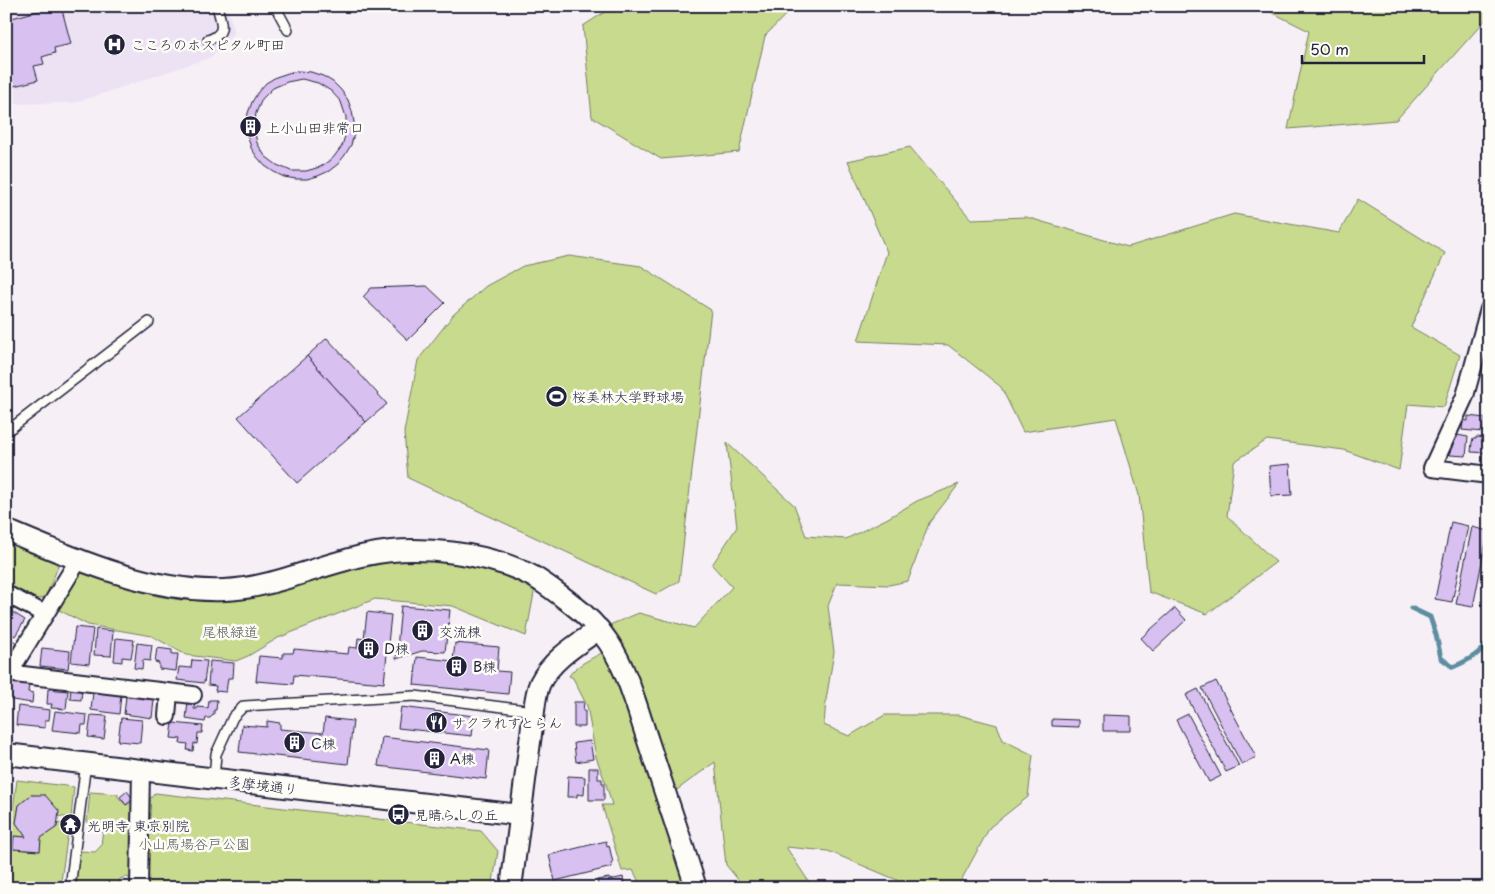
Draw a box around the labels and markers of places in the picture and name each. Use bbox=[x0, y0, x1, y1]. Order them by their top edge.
hospital icon: こころのホスピタル町田 bbox=[103, 32, 127, 56]
place label: こころのホスピタル町田 bbox=[131, 34, 285, 55]
building icon: 上小山田非常口 bbox=[238, 115, 262, 139]
place label: 上小山田非常口 bbox=[266, 117, 364, 138]
sports icon: 桜美林大学野球場 bbox=[544, 384, 568, 408]
place label: 桜美林大学野球場 bbox=[572, 386, 684, 407]
building icon: 交流棟 bbox=[411, 619, 435, 643]
place label: 交流棟 bbox=[439, 621, 482, 642]
building icon: D棟 bbox=[356, 636, 380, 660]
place label: D棟 bbox=[384, 638, 410, 659]
building icon: B棟 bbox=[445, 654, 469, 678]
place label: B棟 bbox=[473, 656, 497, 677]
restaurant icon: サクラれすとらん bbox=[424, 710, 448, 734]
place label: サクラれすとらん bbox=[452, 712, 562, 733]
building icon: C棟 bbox=[283, 731, 307, 755]
place label: C棟 bbox=[311, 733, 337, 754]
building icon: A棟 bbox=[422, 746, 446, 770]
place label: A棟 bbox=[450, 748, 476, 769]
bus stop icon: 見晴らしの丘 bbox=[386, 802, 410, 826]
place label: 見晴らしの丘 bbox=[414, 804, 498, 825]
temple icon: 光明寺 東京別院 bbox=[59, 813, 83, 837]
place label: 光明寺 東京別院 bbox=[87, 815, 190, 836]

